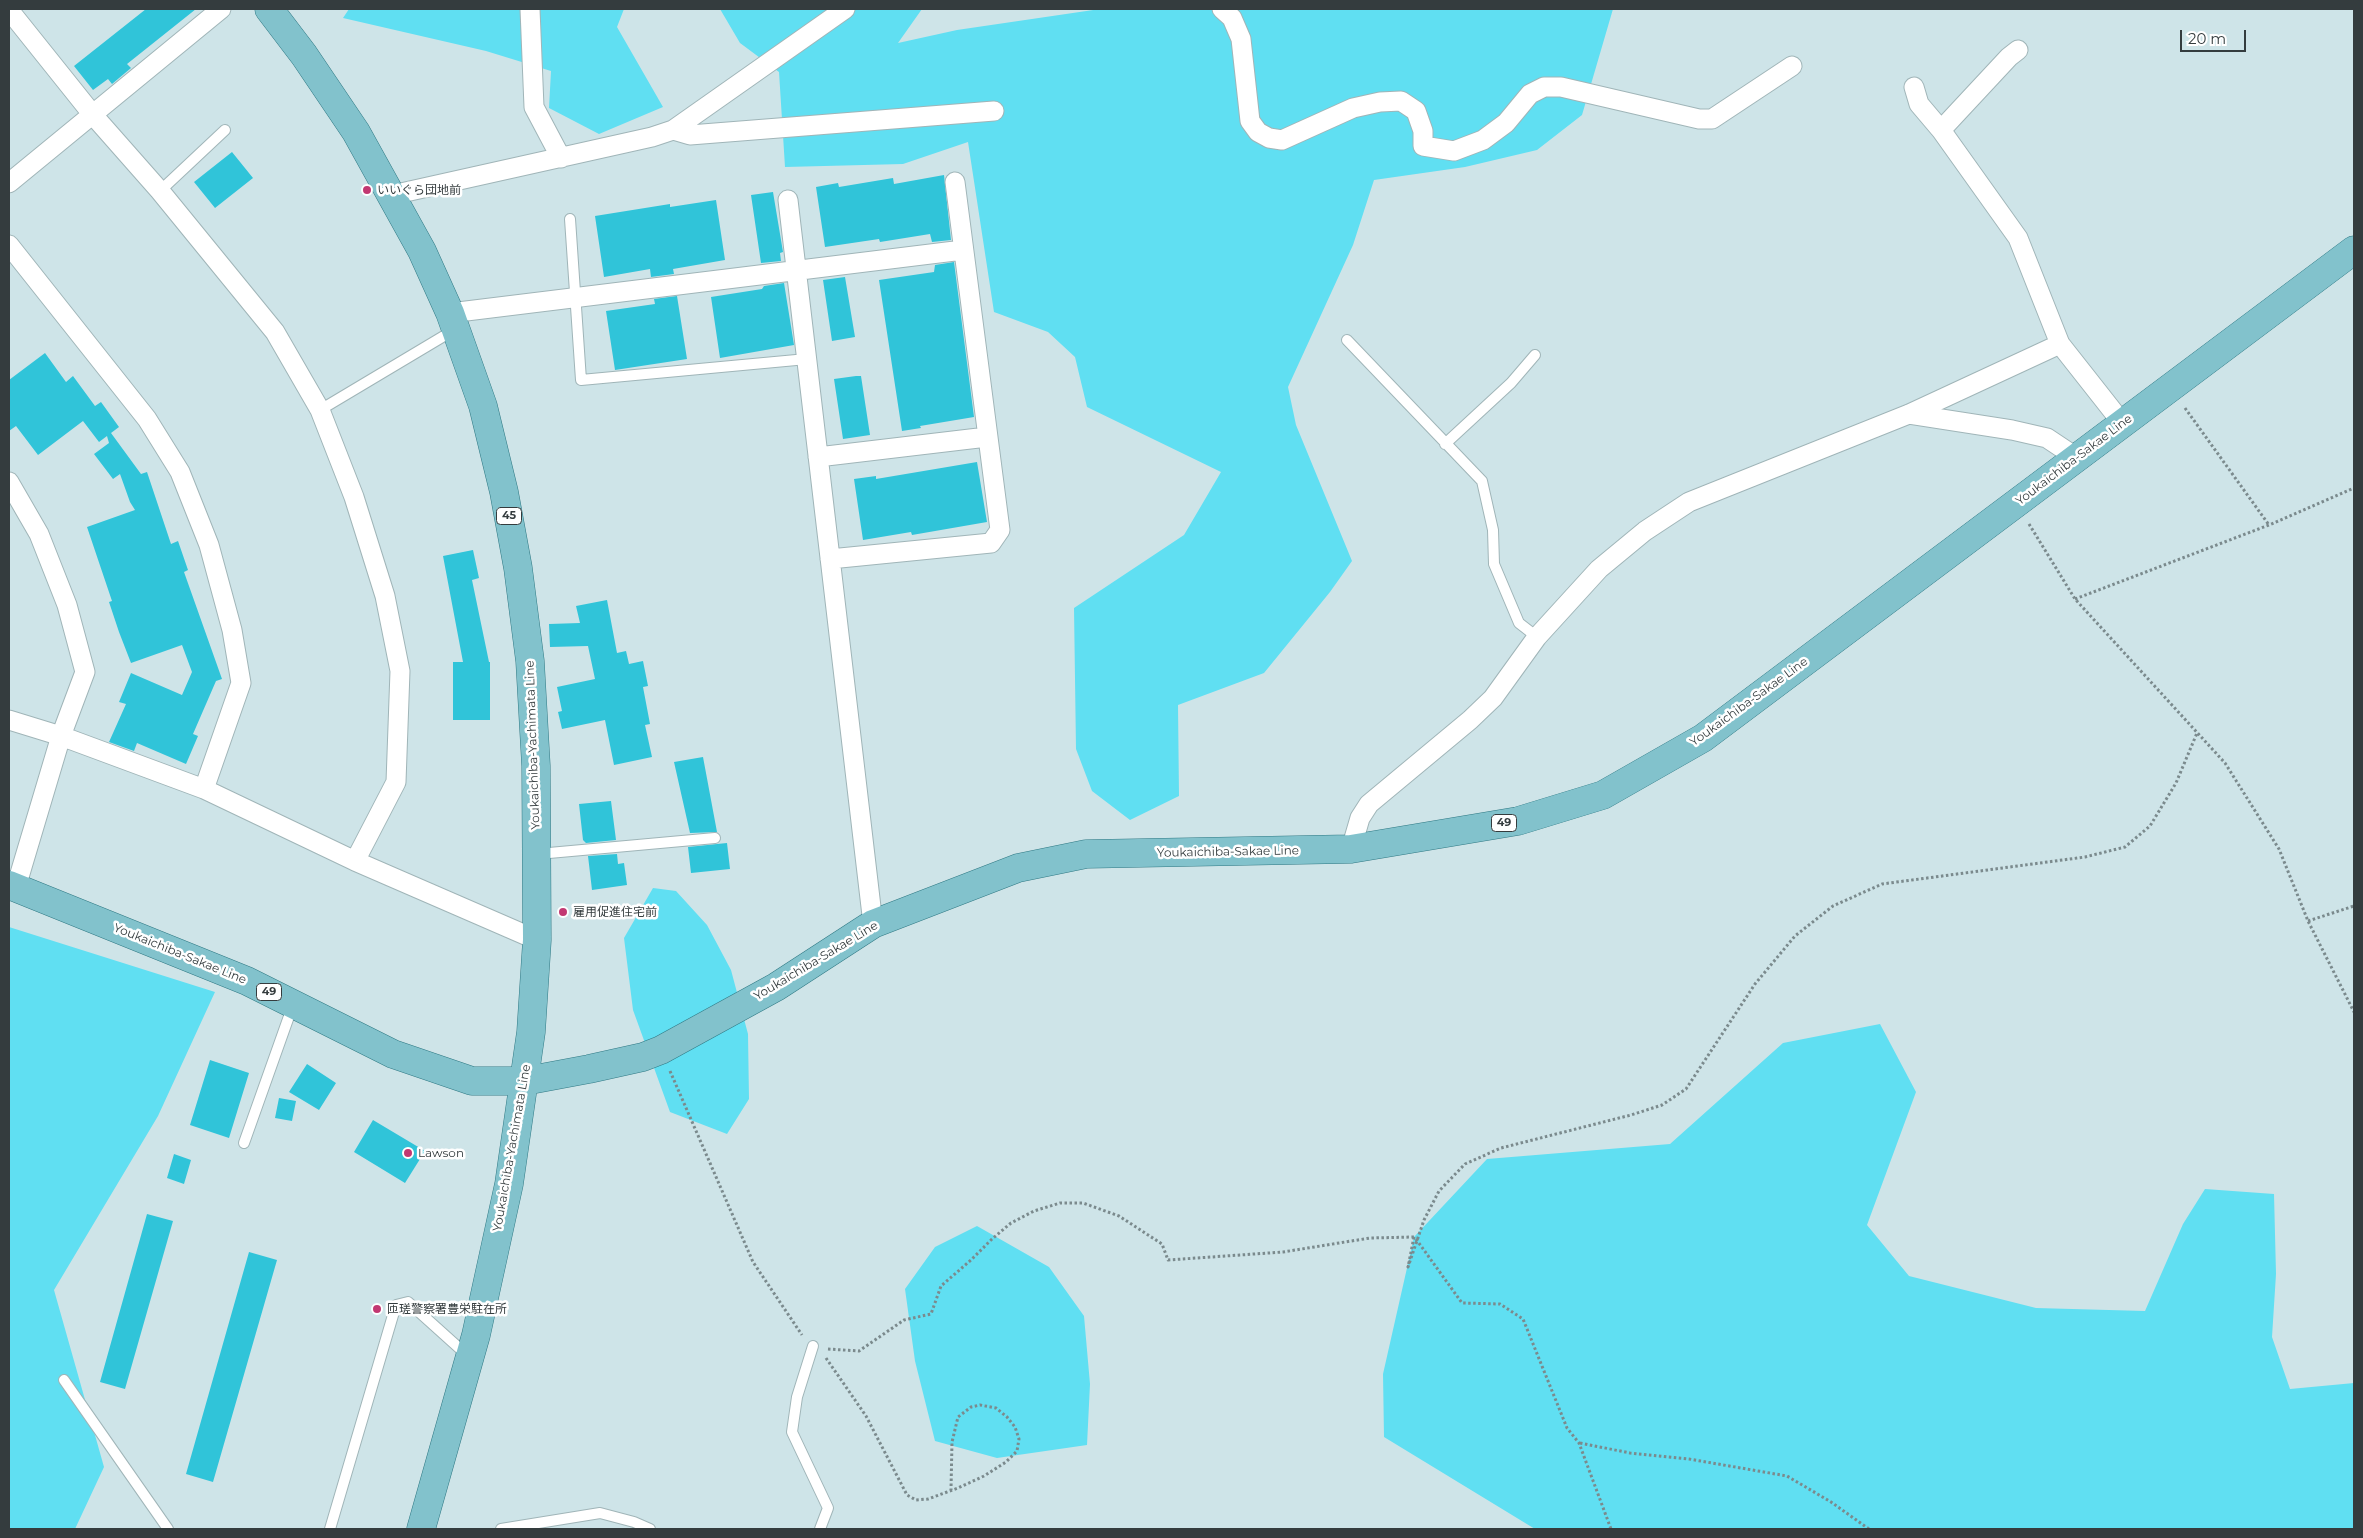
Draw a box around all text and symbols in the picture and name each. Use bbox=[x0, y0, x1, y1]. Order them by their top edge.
scale bar bbox=[2183, 20, 2249, 52]
text: 20 m bbox=[2188, 29, 2226, 48]
place label: いいぐら団地前 bbox=[377, 183, 461, 197]
marker: いいぐら団地前 bbox=[361, 184, 373, 196]
street label: Youkaichiba-Sakae Line bbox=[2013, 412, 2135, 508]
road number: 45 bbox=[496, 508, 522, 524]
street label: Youkaichiba-Sakae Line bbox=[1687, 654, 1811, 750]
street label: Youkaichiba-Yachimata Line bbox=[523, 660, 543, 830]
road number: 49 bbox=[1492, 814, 1516, 831]
street label: Youkaichiba-Sakae Line bbox=[1157, 844, 1299, 860]
place label: 雇用促進住宅前 bbox=[573, 905, 657, 919]
marker: 雇用促進住宅前 bbox=[557, 906, 569, 918]
street label: Youkaichiba-Sakae Line bbox=[751, 918, 881, 1004]
street label: Youkaichiba-Sakae Line bbox=[111, 921, 249, 987]
road number: 49 bbox=[256, 984, 282, 1000]
street label: Youkaichiba-Yachimata Line bbox=[490, 1063, 534, 1233]
place label: Lawson bbox=[418, 1146, 464, 1160]
marker: Lawson bbox=[402, 1147, 414, 1159]
place label: 匝瑳警察署豊栄駐在所 bbox=[387, 1302, 507, 1316]
marker: 匝瑳警察署豊栄駐在所 bbox=[371, 1303, 383, 1315]

